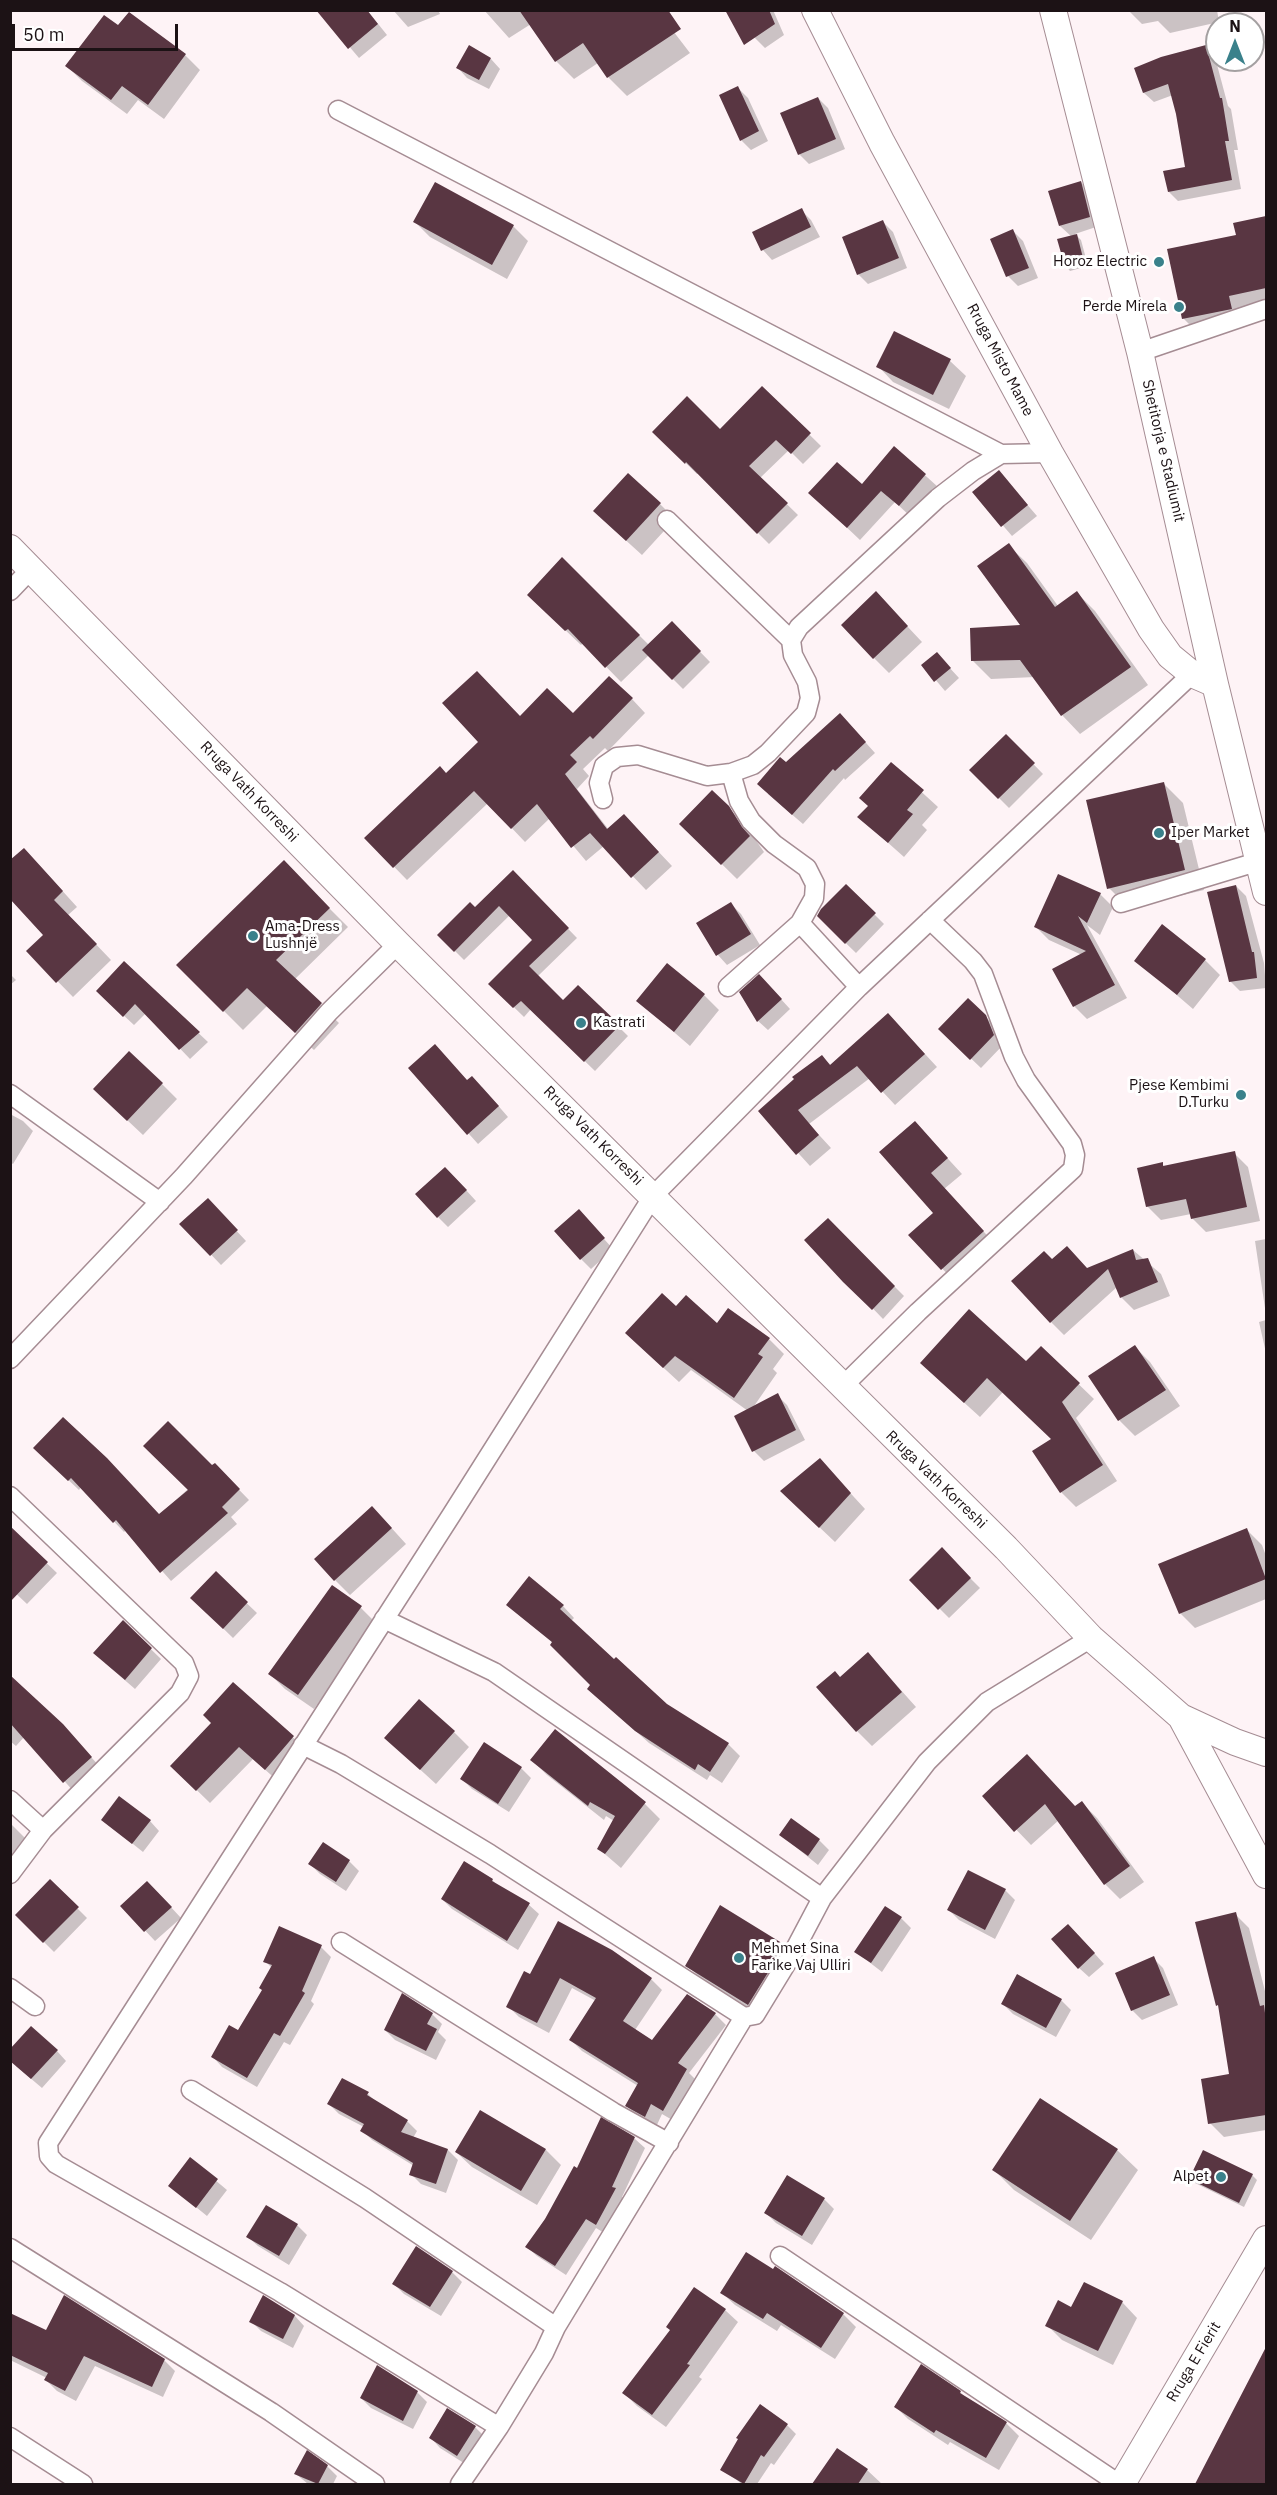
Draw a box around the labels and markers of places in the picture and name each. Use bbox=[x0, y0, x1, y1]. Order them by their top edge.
place label: Horoz Electric bbox=[1053, 253, 1147, 271]
marker: Horoz Electric bbox=[1152, 255, 1166, 269]
place label: Perde Mirela bbox=[1082, 298, 1167, 316]
marker: Perde Mirela bbox=[1172, 300, 1186, 314]
place label: Iper Market bbox=[1171, 824, 1250, 842]
marker: Iper Market bbox=[1152, 826, 1166, 840]
place label: Ama-Dress Lushnjë bbox=[265, 918, 340, 953]
marker: Ama-Dress Lushnjë bbox=[246, 929, 260, 943]
place label: Kastrati bbox=[593, 1014, 645, 1032]
marker: Kastrati bbox=[574, 1016, 588, 1030]
place label: Pjese Kembimi D.Turku bbox=[1129, 1077, 1229, 1112]
marker: Pjese Kembimi D.Turku bbox=[1234, 1088, 1248, 1102]
place label: Mehmet Sina Farike Vaj Ulliri bbox=[751, 1940, 851, 1975]
marker: Mehmet Sina Farike Vaj Ulliri bbox=[732, 1951, 746, 1965]
place label: Alpet bbox=[1173, 2168, 1209, 2186]
marker: Alpet bbox=[1214, 2170, 1228, 2184]

